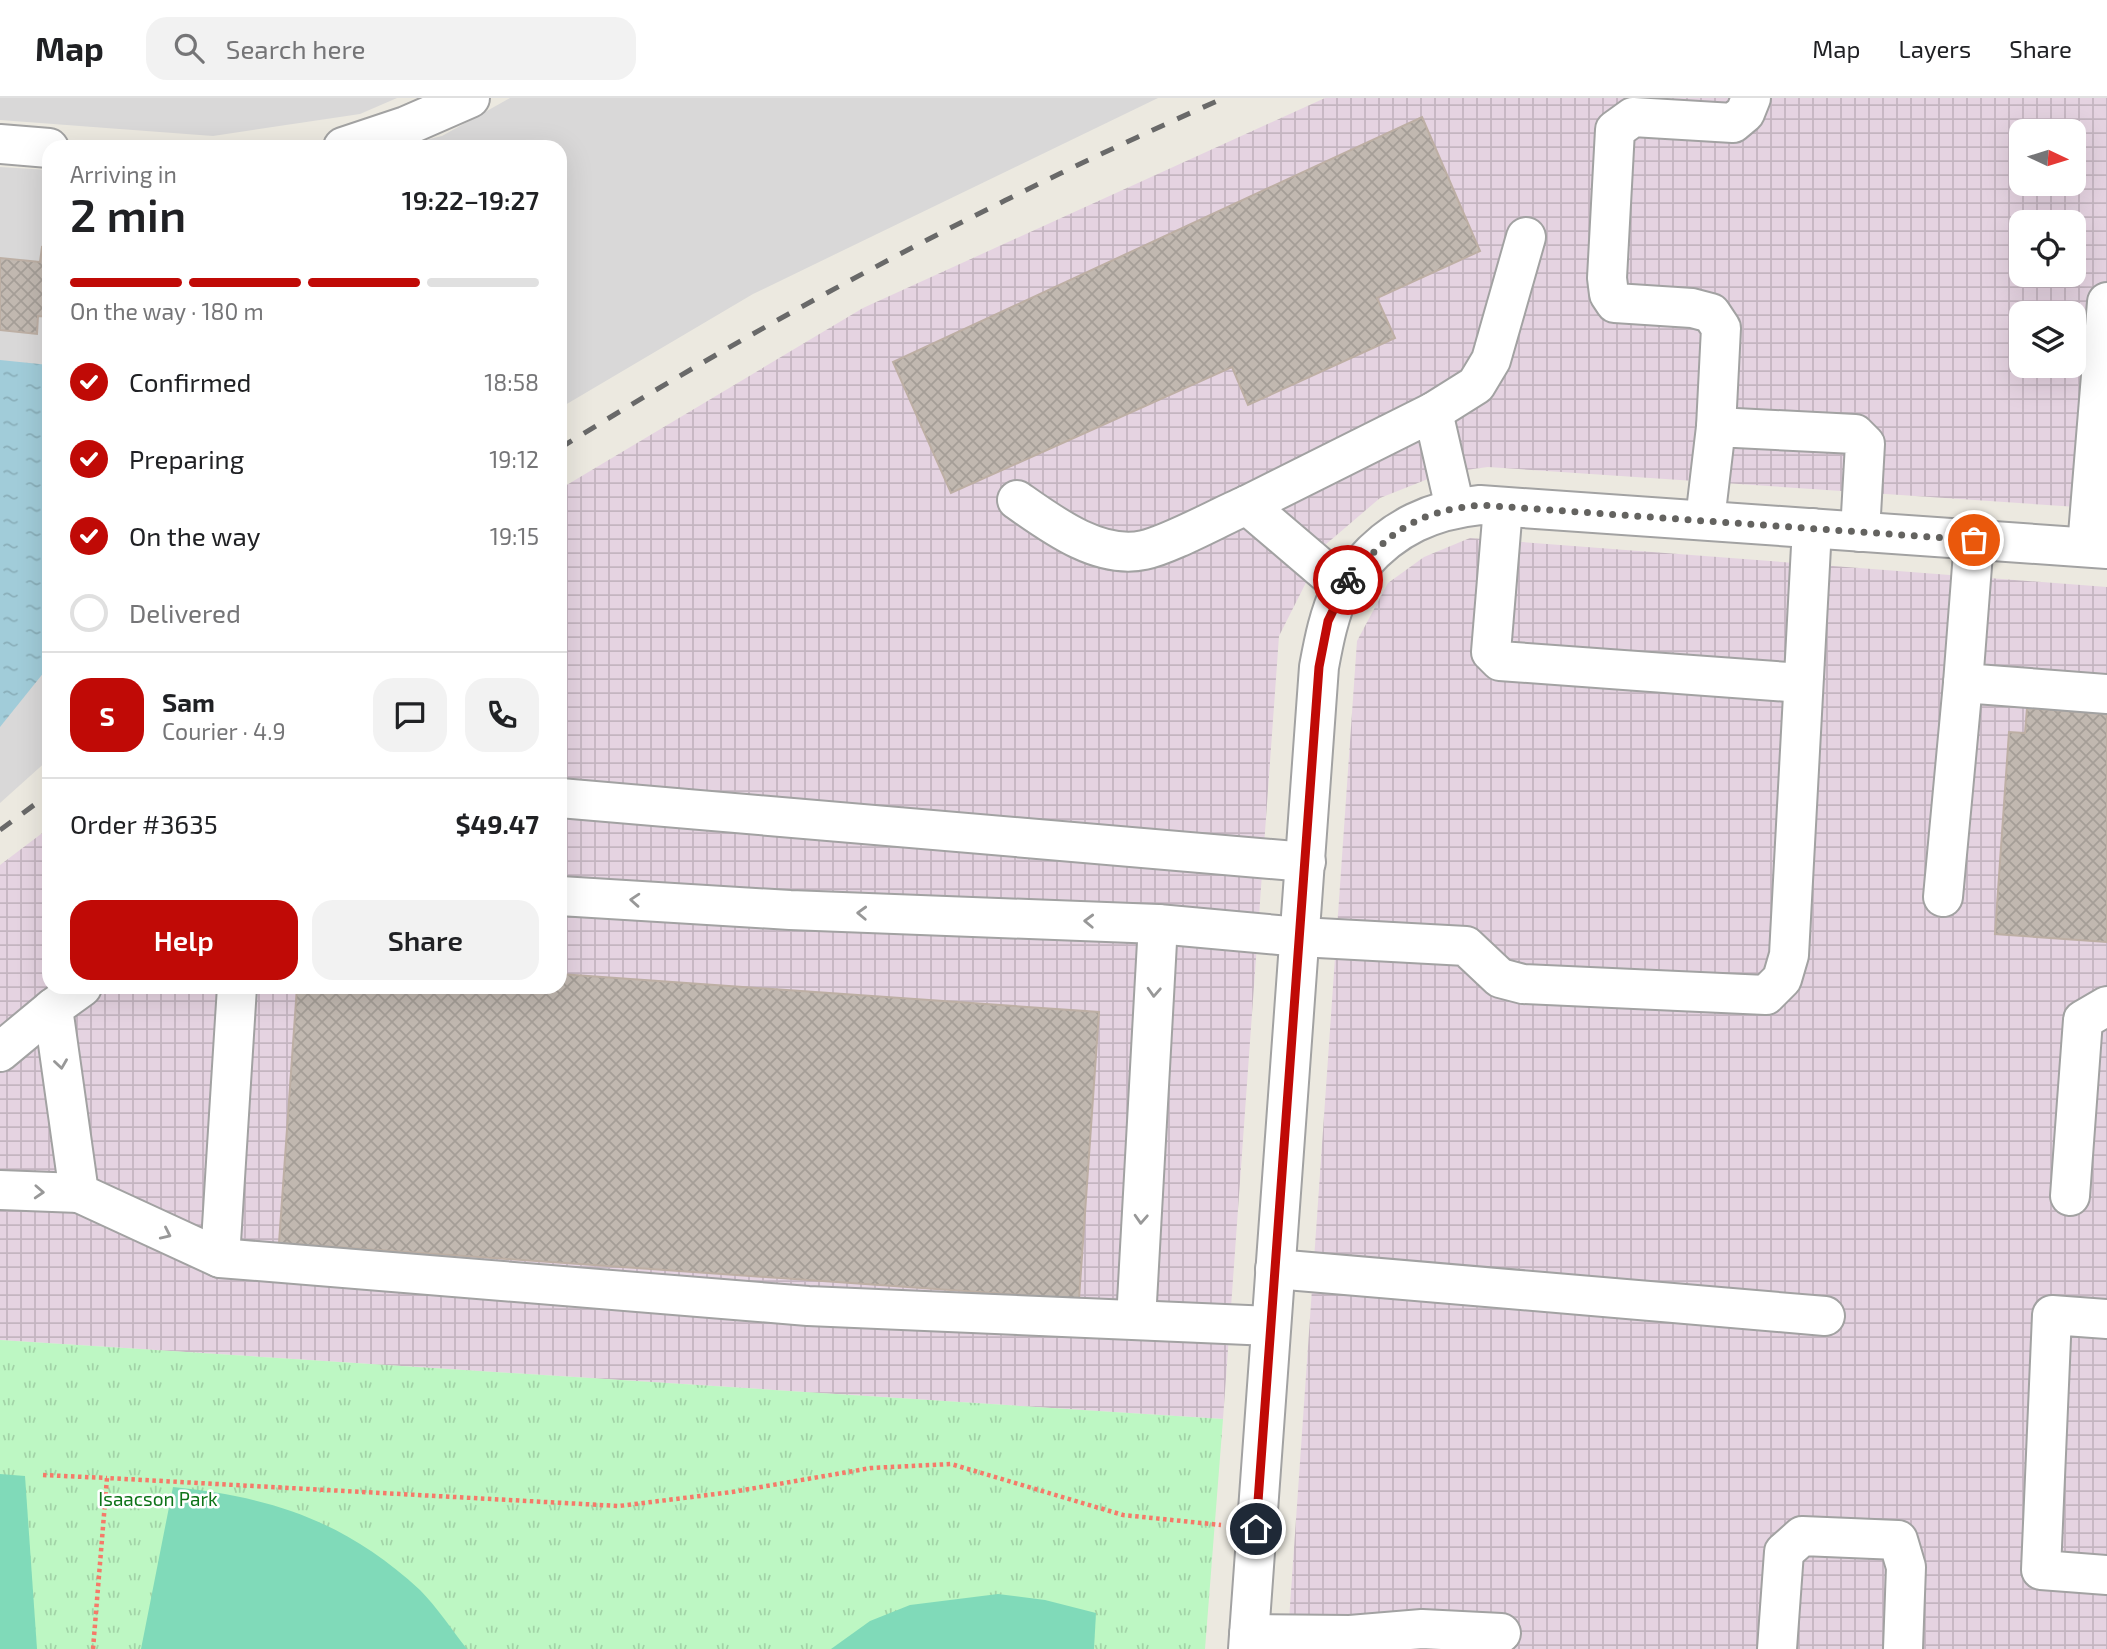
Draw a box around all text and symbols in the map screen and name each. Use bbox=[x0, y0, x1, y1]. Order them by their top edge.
search box bbox=[146, 17, 636, 80]
text: Map bbox=[35, 28, 104, 68]
icon: search bbox=[170, 29, 208, 67]
text: Search here bbox=[226, 33, 365, 64]
text: Map bbox=[1812, 34, 1860, 63]
text: Layers bbox=[1898, 34, 1971, 63]
text: Share bbox=[2009, 34, 2072, 63]
north arrow bbox=[2009, 119, 2086, 196]
map controls bbox=[2009, 119, 2086, 378]
text: Arriving in bbox=[70, 160, 177, 188]
text: 19:22–19:27 bbox=[402, 184, 539, 215]
text: 2 min bbox=[70, 186, 186, 241]
button: locate bbox=[2009, 210, 2086, 287]
text: On the way · 180 m bbox=[70, 297, 264, 325]
button: layers bbox=[2009, 301, 2086, 378]
icon: check bbox=[70, 363, 108, 401]
text: Confirmed bbox=[129, 366, 252, 397]
text: 18:58 bbox=[484, 368, 539, 396]
icon: check bbox=[70, 440, 108, 478]
text: Preparing bbox=[129, 443, 244, 474]
text: 19:12 bbox=[489, 445, 539, 473]
pin bbox=[1944, 510, 2004, 570]
icon: check bbox=[70, 517, 108, 555]
text: On the way bbox=[129, 520, 260, 551]
icon: bag bbox=[1955, 521, 1993, 559]
text: 19:15 bbox=[490, 522, 539, 550]
courier bbox=[1313, 545, 1383, 615]
icon: bike bbox=[1329, 561, 1367, 599]
text: Delivered bbox=[129, 597, 241, 628]
button: chat bbox=[373, 678, 447, 752]
button: phone bbox=[465, 678, 539, 752]
text: Sam bbox=[162, 686, 215, 717]
text: S bbox=[99, 700, 115, 731]
text: Courier · 4.9 bbox=[162, 717, 286, 745]
text: Order #3635 bbox=[70, 808, 218, 839]
text: $49.47 bbox=[456, 808, 539, 839]
one-way arrow bbox=[629, 893, 640, 908]
button: Help bbox=[70, 900, 298, 980]
button: Share bbox=[312, 900, 539, 980]
one-way arrow bbox=[856, 905, 867, 920]
one-way arrow bbox=[1084, 914, 1095, 929]
one-way arrow bbox=[1146, 987, 1161, 998]
one-way arrow bbox=[53, 1058, 68, 1070]
one-way arrow bbox=[34, 1184, 45, 1199]
one-way arrow bbox=[1134, 1214, 1149, 1225]
one-way arrow bbox=[159, 1226, 171, 1240]
park label: Isaacson Park bbox=[98, 1487, 218, 1510]
pin bbox=[1226, 1499, 1286, 1559]
icon: home bbox=[1237, 1510, 1275, 1548]

